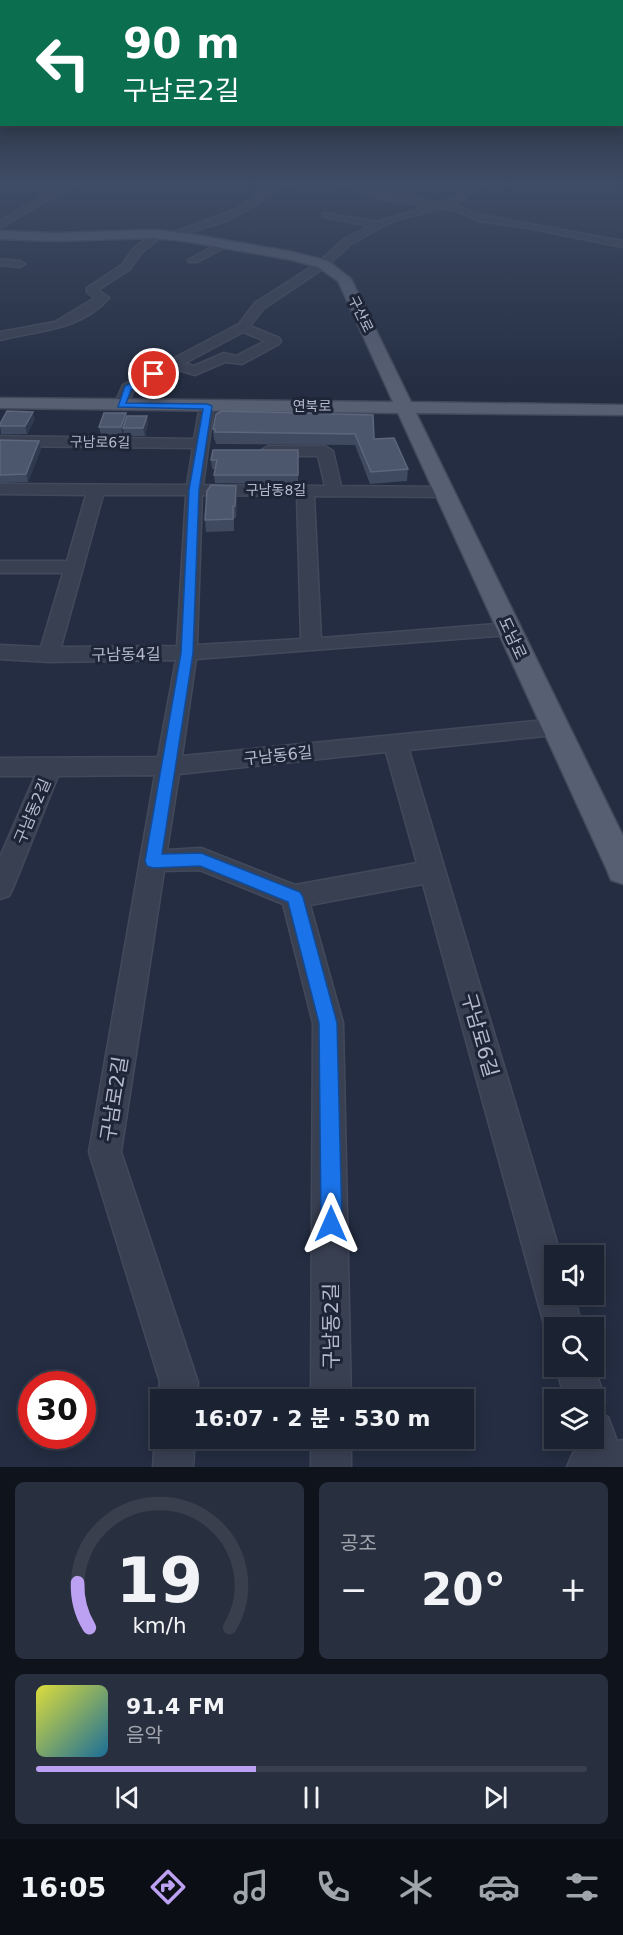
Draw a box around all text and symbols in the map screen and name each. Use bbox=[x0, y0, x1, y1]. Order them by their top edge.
text: 90 m bbox=[123, 19, 240, 68]
icon: left bbox=[24, 24, 102, 102]
text: 구남로2길 bbox=[123, 75, 240, 106]
street label: 구산로 bbox=[345, 293, 377, 335]
pin bbox=[128, 348, 179, 399]
icon: arrive bbox=[137, 357, 170, 390]
street label: 연북로 bbox=[293, 398, 331, 414]
street label: 구남로6길 bbox=[70, 433, 130, 451]
street label: 구남동8길 bbox=[246, 482, 306, 498]
street label: 도남로 bbox=[495, 614, 531, 662]
street label: 구남동4길 bbox=[91, 644, 161, 665]
street label: 구남동6길 bbox=[243, 742, 313, 769]
street label: 구남동2길 bbox=[10, 776, 55, 847]
street label: 구남로6길 bbox=[457, 990, 503, 1080]
street label: 구남로2길 bbox=[95, 1054, 133, 1144]
position arrow bbox=[299, 1192, 363, 1256]
map controls bbox=[544, 1245, 604, 1449]
button: sound bbox=[544, 1245, 604, 1305]
street label: 구남동2길 bbox=[319, 1283, 343, 1369]
button: search bbox=[544, 1317, 604, 1377]
speed limit sign: 30 bbox=[18, 1371, 96, 1449]
button: layers bbox=[544, 1389, 604, 1449]
text: 16:07 · 2 분 · 530 m bbox=[193, 1406, 431, 1431]
text: 공조 bbox=[340, 1531, 377, 1555]
text: 19 bbox=[116, 1544, 203, 1617]
text: 20° bbox=[421, 1563, 506, 1616]
text: − bbox=[340, 1570, 368, 1609]
text: + bbox=[559, 1570, 587, 1609]
text: km/h bbox=[132, 1613, 187, 1638]
text: 91.4 FM bbox=[126, 1694, 225, 1719]
text: 음악 bbox=[126, 1723, 163, 1747]
icon: previous bbox=[111, 1781, 144, 1814]
icon: pause bbox=[295, 1781, 328, 1814]
icon: next bbox=[479, 1781, 512, 1814]
icon: directions bbox=[147, 1866, 189, 1908]
icon: music bbox=[230, 1866, 272, 1908]
icon: phone bbox=[312, 1866, 354, 1908]
icon: climate bbox=[395, 1866, 437, 1908]
icon: car bbox=[478, 1866, 520, 1908]
icon: filters bbox=[561, 1866, 603, 1908]
text: 16:05 bbox=[20, 1872, 106, 1903]

